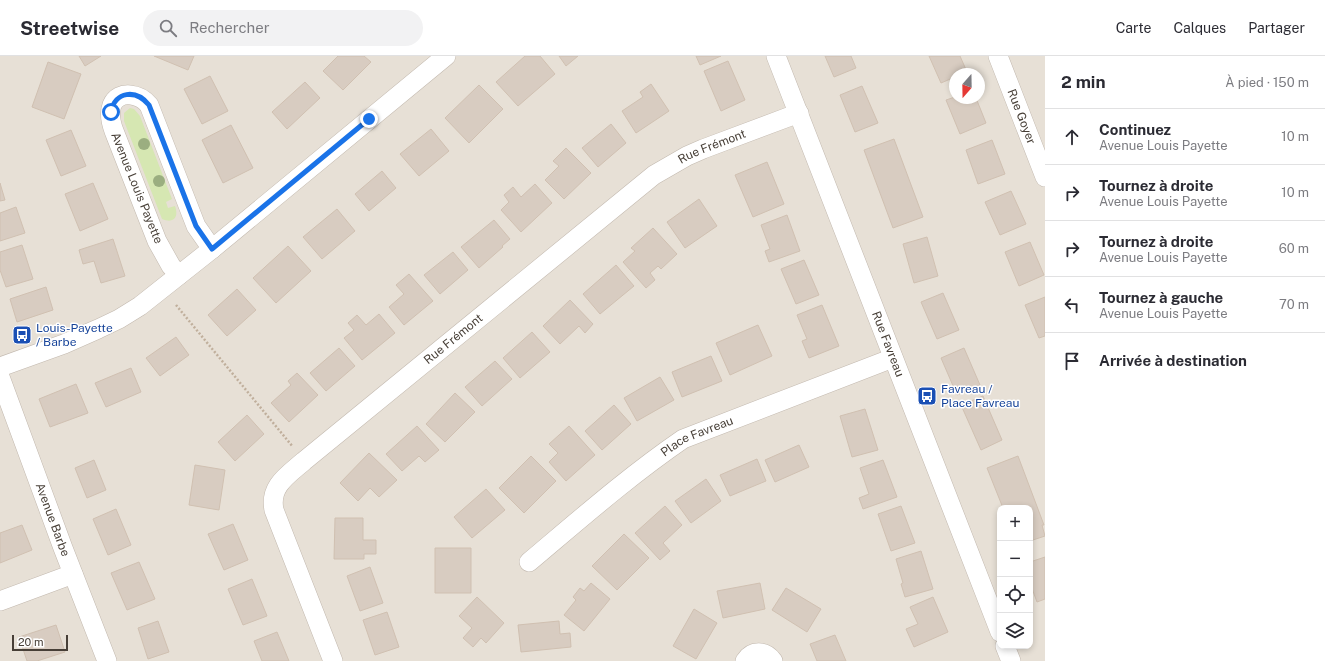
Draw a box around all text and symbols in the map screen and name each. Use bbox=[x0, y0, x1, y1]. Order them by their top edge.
search box bbox=[143, 10, 423, 46]
text: Streetwise bbox=[20, 17, 119, 39]
icon: search bbox=[157, 17, 179, 39]
text: Rechercher bbox=[189, 19, 270, 36]
text: Carte bbox=[1116, 20, 1152, 36]
text: Calques bbox=[1174, 20, 1226, 36]
text: Partager bbox=[1248, 20, 1305, 36]
north arrow bbox=[949, 68, 985, 104]
text: 2 min bbox=[1061, 72, 1106, 92]
text: À pied · 150 m bbox=[1225, 75, 1309, 90]
street label: Rue Goyer bbox=[1005, 87, 1039, 146]
route start bbox=[102, 103, 120, 121]
route end bbox=[360, 110, 378, 128]
text: Continuez bbox=[1099, 121, 1171, 138]
street label: Rue Frémont bbox=[676, 126, 748, 167]
icon: ahead bbox=[1061, 126, 1083, 148]
text: 10 m bbox=[1281, 129, 1309, 144]
street label: Avenue Louis Payette bbox=[108, 130, 166, 246]
text: Avenue Louis Payette bbox=[1099, 138, 1228, 153]
text: Tournez à droite bbox=[1099, 177, 1213, 194]
icon: right bbox=[1061, 182, 1083, 204]
text: 10 m bbox=[1281, 185, 1309, 200]
text: Avenue Louis Payette bbox=[1099, 194, 1228, 209]
text: Tournez à droite bbox=[1099, 233, 1213, 250]
icon: right bbox=[1061, 238, 1083, 260]
text: 60 m bbox=[1279, 241, 1309, 256]
text: Avenue Louis Payette bbox=[1099, 250, 1228, 265]
text: Tournez à gauche bbox=[1099, 289, 1223, 306]
icon: left bbox=[1061, 294, 1083, 316]
text: 70 m bbox=[1279, 297, 1309, 312]
text: Avenue Louis Payette bbox=[1099, 306, 1228, 321]
street label: Rue Favreau bbox=[869, 309, 907, 379]
street label: Rue Frémont bbox=[421, 311, 486, 367]
place label: Louis-Payette / Barbe bbox=[36, 321, 113, 349]
bus stop icon: Louis-Payette / Barbe bbox=[11, 324, 33, 346]
icon: arrive bbox=[1061, 350, 1083, 372]
text: Arrivée à destination bbox=[1099, 352, 1247, 369]
place label: Favreau / Place Favreau bbox=[941, 382, 1019, 410]
bus stop icon: Favreau / Place Favreau bbox=[916, 385, 938, 407]
street label: Place Favreau bbox=[658, 413, 735, 459]
street label: Avenue Barbe bbox=[33, 481, 73, 559]
map controls bbox=[997, 505, 1033, 649]
button: + bbox=[997, 505, 1033, 541]
button: − bbox=[997, 541, 1033, 577]
button: locate bbox=[997, 577, 1033, 613]
button: layers bbox=[997, 613, 1033, 649]
scale bar bbox=[12, 633, 68, 652]
text: 20 m bbox=[18, 636, 43, 648]

